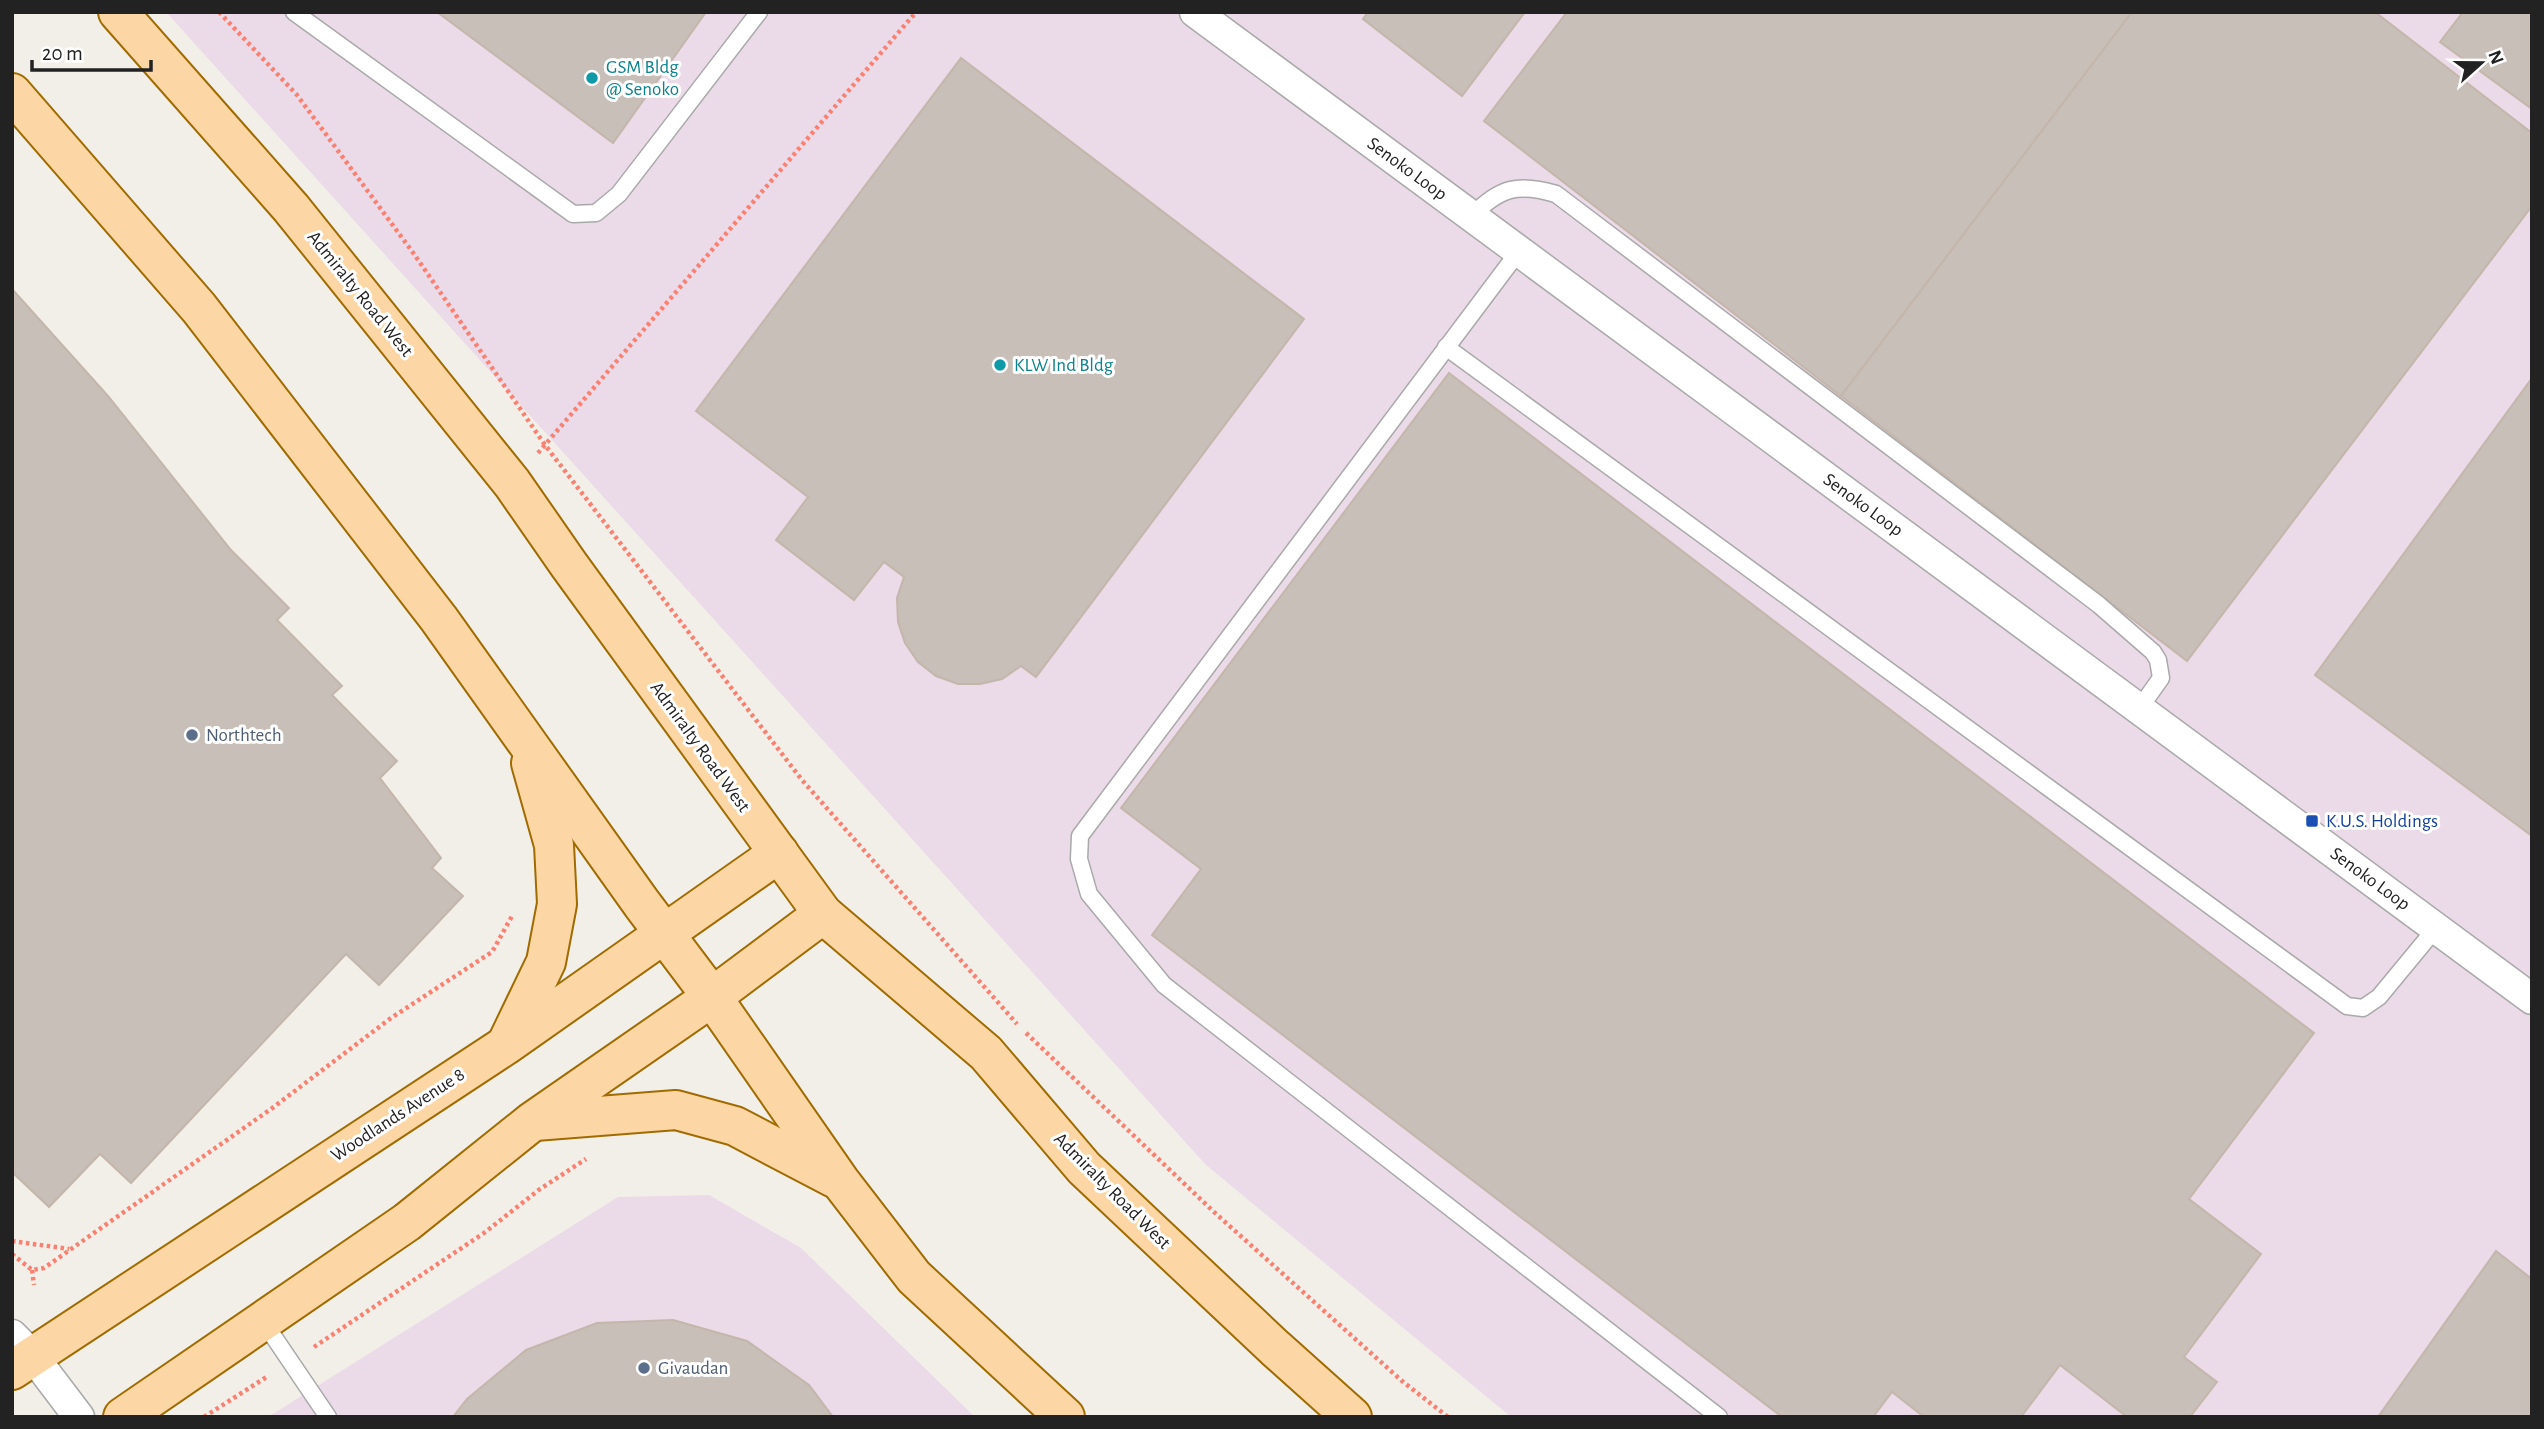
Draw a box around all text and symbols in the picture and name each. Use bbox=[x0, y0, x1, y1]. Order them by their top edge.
scale bar bbox=[32, 28, 150, 72]
north arrow bbox=[2446, 28, 2516, 98]
text: 20 m bbox=[42, 43, 83, 64]
text: N bbox=[2484, 48, 2507, 67]
place label: GSM Bldg @ Senoko bbox=[606, 58, 679, 99]
marker: GSM Bldg @ Senoko bbox=[584, 70, 600, 86]
street label: Senoko Loop bbox=[1364, 134, 1450, 204]
street label: Admiralty Road West bbox=[304, 227, 416, 361]
place label: KLW Ind Bldg bbox=[1014, 356, 1114, 375]
marker: KLW Ind Bldg bbox=[992, 357, 1008, 373]
street label: Senoko Loop bbox=[1820, 470, 1906, 540]
street label: Admiralty Road West bbox=[646, 678, 754, 816]
place label: Northtech bbox=[206, 726, 282, 745]
marker: Northtech bbox=[184, 727, 200, 743]
place label: K.U.S. Holdings bbox=[2326, 812, 2438, 831]
marker: K.U.S. Holdings bbox=[2304, 813, 2320, 829]
street label: Senoko Loop bbox=[2327, 844, 2413, 914]
street label: Woodlands Avenue 8 bbox=[328, 1065, 468, 1165]
street label: Admiralty Road West bbox=[1050, 1129, 1174, 1253]
place label: Givaudan bbox=[658, 1359, 728, 1378]
marker: Givaudan bbox=[636, 1360, 652, 1376]

